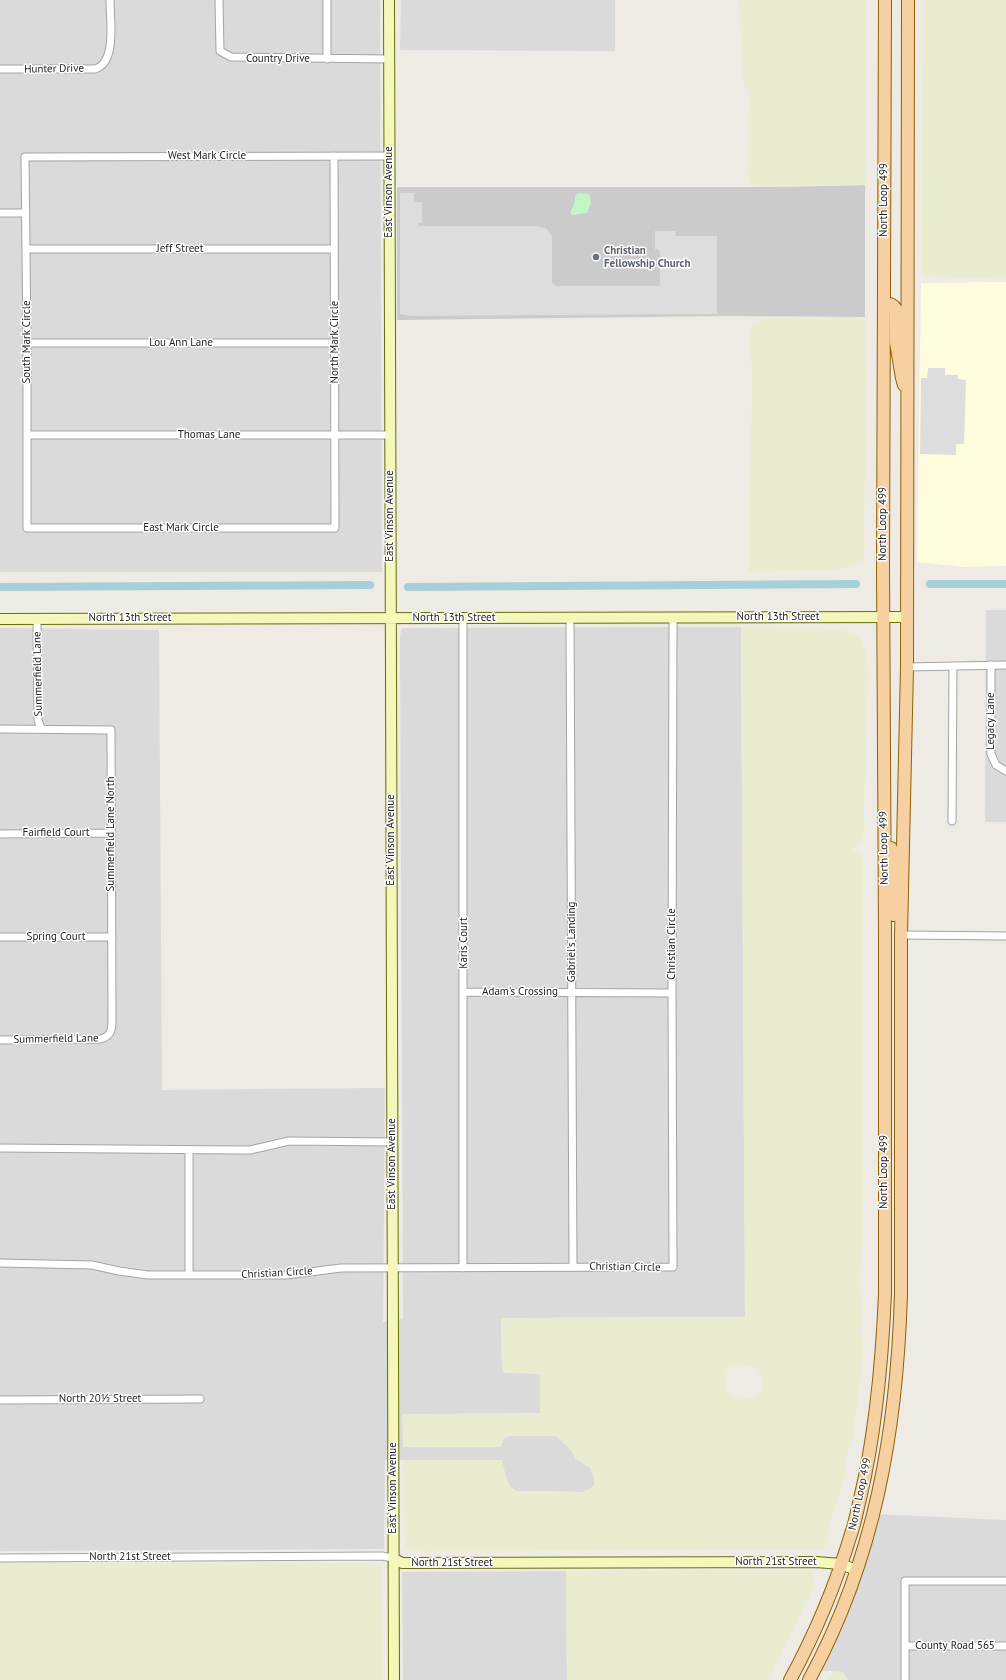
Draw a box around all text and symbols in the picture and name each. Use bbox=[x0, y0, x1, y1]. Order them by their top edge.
street label: Country Drive bbox=[246, 52, 310, 66]
street label: Hunter Drive bbox=[24, 62, 84, 76]
street label: East Vinson Avenue bbox=[382, 146, 396, 238]
street label: West Mark Circle bbox=[168, 149, 246, 163]
street label: North Loop 499 bbox=[877, 163, 891, 237]
street label: Jeff Street bbox=[157, 242, 203, 256]
place label: Christian Fellowship Church bbox=[604, 244, 690, 270]
marker: Christian Fellowship Church bbox=[591, 252, 601, 262]
street label: South Mark Circle bbox=[20, 300, 34, 384]
street label: North Mark Circle bbox=[328, 301, 342, 383]
street label: Lou Ann Lane bbox=[149, 336, 213, 350]
street label: Thomas Lane bbox=[178, 428, 240, 442]
street label: East Vinson Avenue bbox=[383, 470, 397, 562]
street label: North Loop 499 bbox=[876, 487, 890, 561]
street label: East Mark Circle bbox=[143, 521, 219, 535]
street label: North 13th Street bbox=[737, 610, 819, 624]
street label: North 13th Street bbox=[89, 611, 171, 625]
street label: North 13th Street bbox=[413, 611, 495, 625]
street label: Summerfield Lane bbox=[31, 631, 45, 717]
street label: Legacy Lane bbox=[984, 692, 998, 750]
street label: Summerfield Lane North bbox=[104, 776, 118, 892]
street label: East Vinson Avenue bbox=[384, 794, 398, 886]
street label: North Loop 499 bbox=[877, 811, 891, 885]
street label: Fairfield Court bbox=[23, 826, 89, 840]
street label: Gabriel's Landing bbox=[565, 902, 579, 982]
street label: Christian Circle bbox=[665, 908, 679, 980]
street label: Karis Court bbox=[457, 917, 471, 969]
street label: Spring Court bbox=[27, 930, 85, 944]
street label: Adam's Crossing bbox=[482, 985, 558, 999]
street label: Summerfield Lane bbox=[13, 1032, 99, 1046]
street label: East Vinson Avenue bbox=[385, 1118, 399, 1210]
street label: North Loop 499 bbox=[877, 1135, 891, 1209]
street label: Christian Circle bbox=[589, 1260, 661, 1274]
street label: Christian Circle bbox=[241, 1265, 313, 1281]
street label: North 20½ Street bbox=[59, 1392, 141, 1406]
street label: East Vinson Avenue bbox=[386, 1442, 400, 1534]
street label: North Loop 499 bbox=[846, 1457, 874, 1531]
street label: North 21st Street bbox=[89, 1550, 171, 1564]
street label: North 21st Street bbox=[735, 1555, 817, 1569]
street label: North 21st Street bbox=[411, 1556, 493, 1570]
street label: County Road 565 bbox=[915, 1639, 995, 1653]

